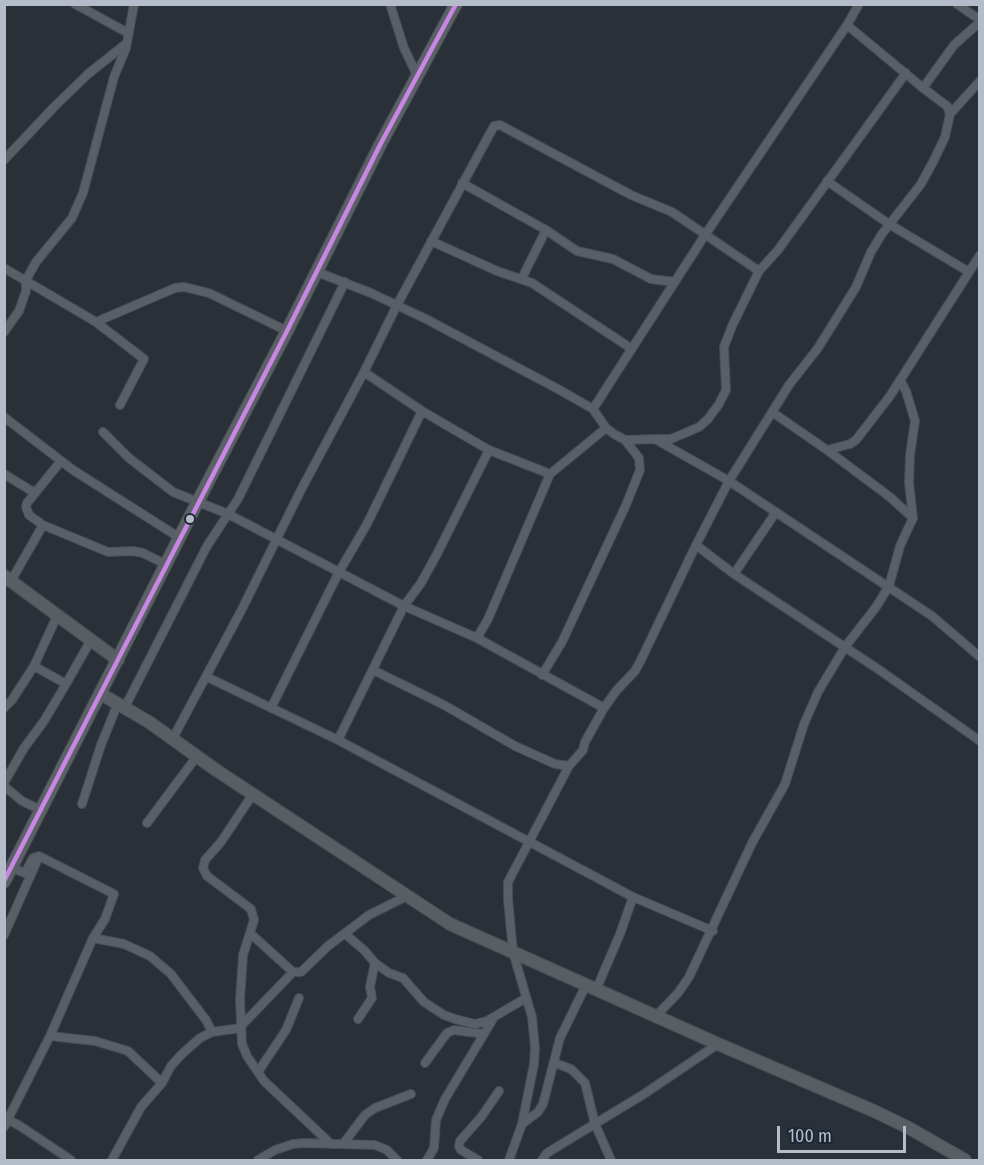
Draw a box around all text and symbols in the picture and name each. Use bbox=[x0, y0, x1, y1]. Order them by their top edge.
unlabelled marker bbox=[184, 513, 196, 525]
scale bar bbox=[780, 1114, 909, 1152]
text: 100 m bbox=[788, 1125, 832, 1147]

